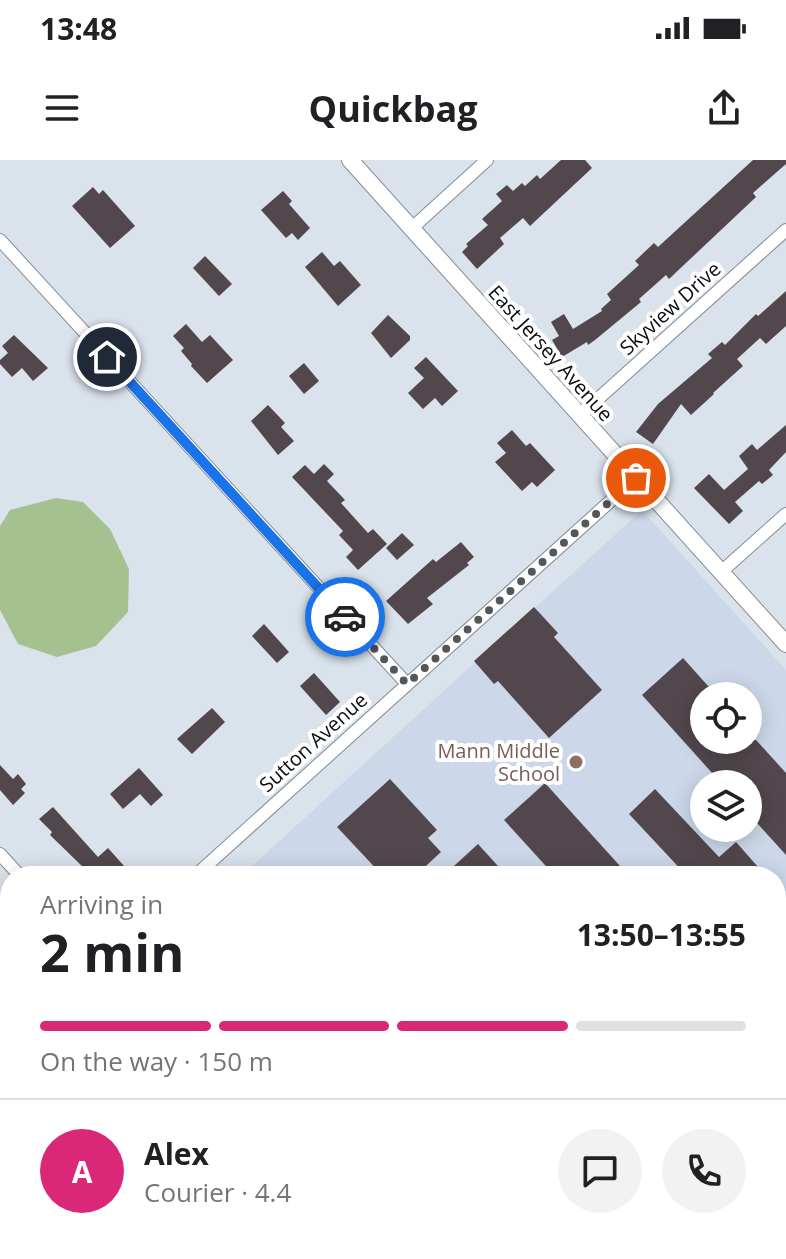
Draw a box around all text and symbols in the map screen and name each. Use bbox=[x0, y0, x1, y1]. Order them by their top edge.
text: 13:48 bbox=[40, 8, 117, 49]
text: Quickbag bbox=[309, 84, 478, 133]
icon: menu bbox=[40, 86, 84, 130]
icon: share bbox=[702, 86, 746, 130]
street label: Skyview Drive bbox=[614, 255, 726, 361]
street label: East Jersey Avenue bbox=[483, 279, 619, 427]
pin bbox=[73, 323, 141, 391]
icon: home bbox=[85, 335, 129, 379]
pin bbox=[602, 444, 670, 512]
icon: bag bbox=[614, 456, 658, 500]
courier bbox=[305, 577, 385, 657]
icon: car bbox=[323, 595, 367, 639]
map controls bbox=[690, 682, 762, 842]
button: locate bbox=[690, 682, 762, 754]
street label: Sutton Avenue bbox=[253, 686, 373, 798]
place label: Mann Middle School bbox=[437, 737, 560, 787]
marker: Mann Middle School bbox=[567, 753, 585, 771]
button: layers bbox=[690, 770, 762, 842]
text: Arriving in bbox=[40, 886, 163, 922]
text: 13:50–13:55 bbox=[577, 914, 746, 955]
text: 2 min bbox=[40, 916, 184, 987]
text: On the way · 150 m bbox=[40, 1043, 273, 1079]
button: chat bbox=[558, 1129, 642, 1213]
button: phone bbox=[662, 1129, 746, 1213]
text: Alex bbox=[144, 1133, 209, 1174]
text: A bbox=[72, 1151, 92, 1192]
text: Courier · 4.4 bbox=[144, 1174, 291, 1210]

